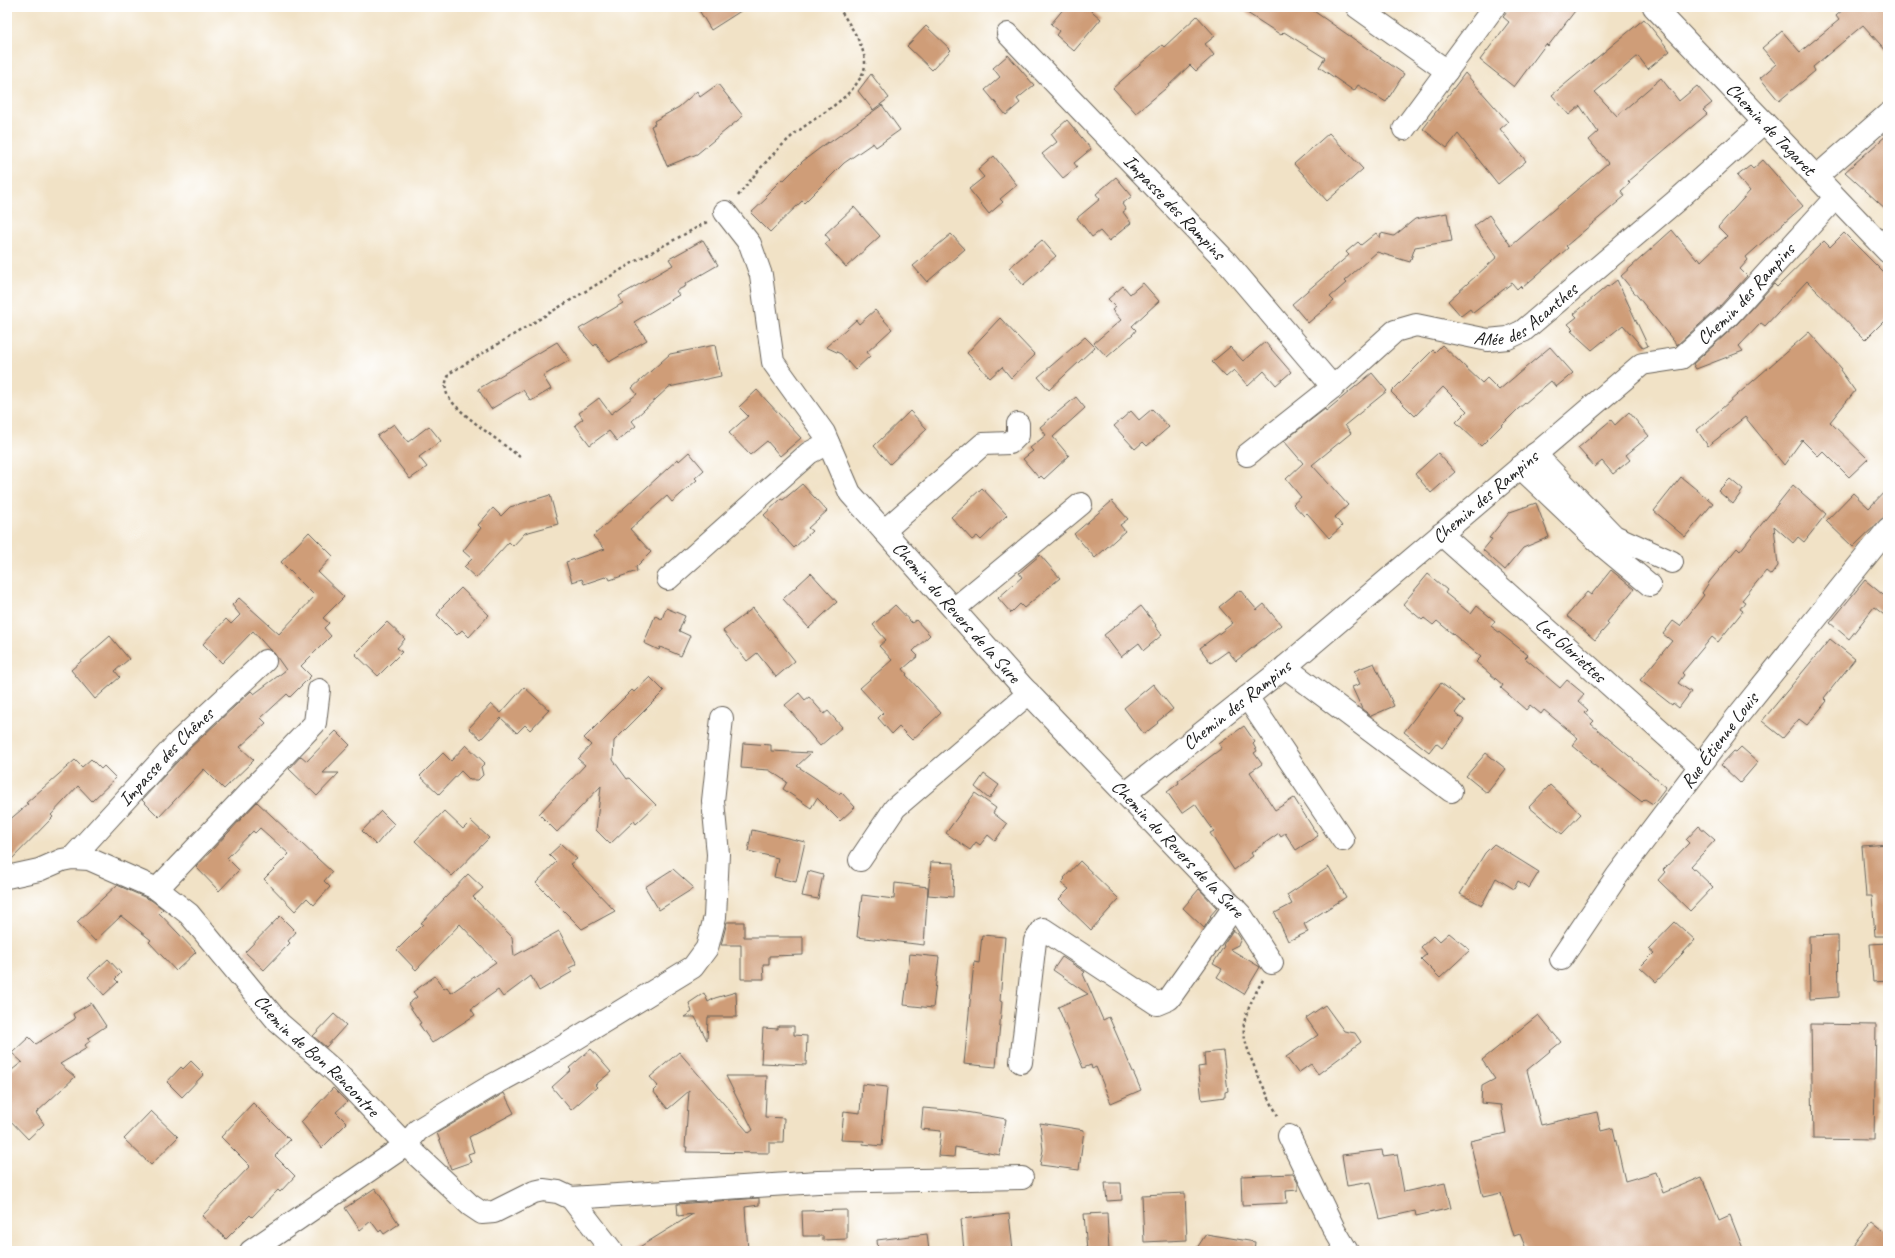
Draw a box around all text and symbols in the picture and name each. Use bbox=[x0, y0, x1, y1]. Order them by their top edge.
street label: Chemin de Tagaret bbox=[1721, 78, 1822, 182]
street label: Impasse des Rampins bbox=[1118, 149, 1232, 267]
street label: Chemin des Rampins bbox=[1692, 237, 1801, 350]
street label: Allée des Acanthes bbox=[1472, 276, 1584, 352]
street label: Chemin des Rampins bbox=[1427, 444, 1544, 549]
street label: Chemin du Revers de la Sure bbox=[887, 537, 1027, 690]
street label: Les Gloriettes bbox=[1530, 612, 1612, 689]
street label: Chemin des Rampins bbox=[1178, 654, 1297, 755]
street label: Rue Étienne Louis bbox=[1675, 686, 1765, 793]
street label: Impasse des Chênes bbox=[113, 702, 220, 811]
street label: Chemin du Revers de la Sure bbox=[1106, 775, 1250, 924]
street label: Chemin de Bon Rencontre bbox=[249, 990, 386, 1123]

